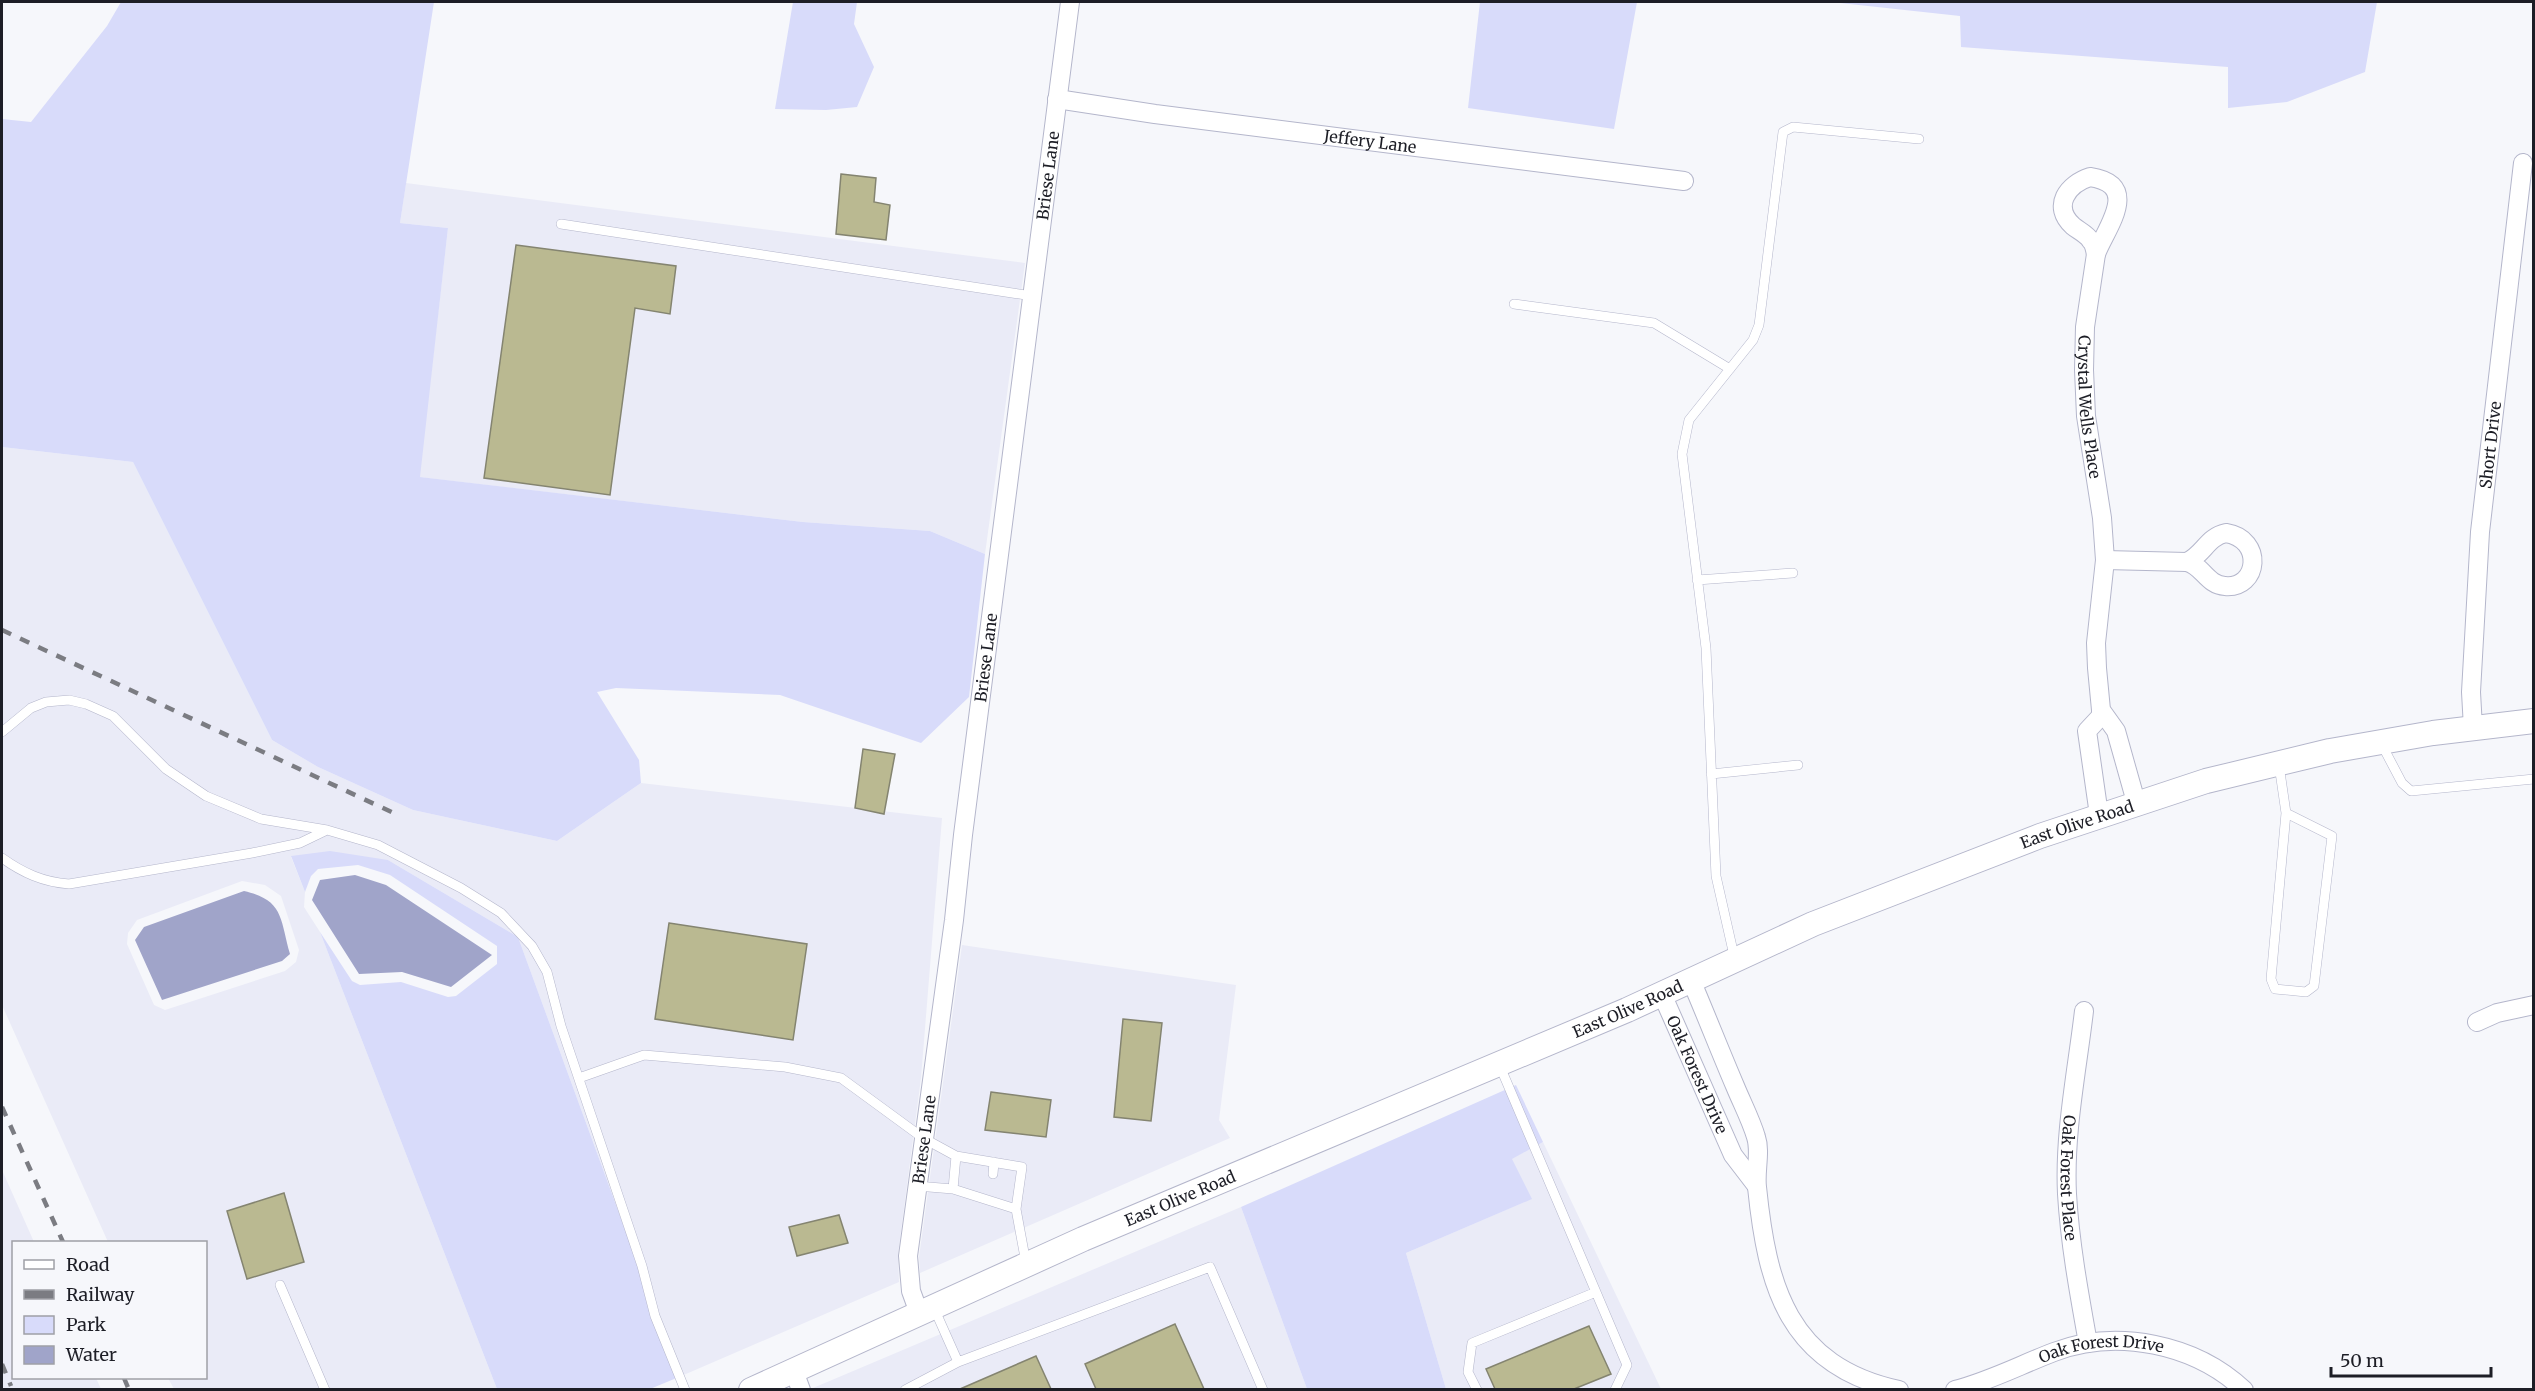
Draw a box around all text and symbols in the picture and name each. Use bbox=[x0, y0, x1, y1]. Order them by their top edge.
street label: Jeffery Lane bbox=[1322, 125, 1417, 157]
street label: Briese Lane bbox=[1032, 130, 1063, 221]
street label: Crystal Wells Place bbox=[2074, 335, 2106, 480]
street label: Short Drive bbox=[2475, 400, 2505, 490]
street label: Briese Lane bbox=[970, 612, 1001, 703]
street label: East Olive Road bbox=[2017, 796, 2136, 853]
street label: East Olive Road bbox=[1569, 975, 1686, 1042]
street label: Oak Forest Drive bbox=[1663, 1012, 1732, 1137]
street label: Briese Lane bbox=[908, 1094, 940, 1185]
street label: Oak Forest Place bbox=[2057, 1114, 2081, 1242]
street label: East Olive Road bbox=[1121, 1166, 1239, 1230]
legend bbox=[12, 1241, 207, 1379]
text: Road bbox=[66, 1253, 110, 1276]
text: Railway bbox=[66, 1283, 135, 1306]
text: Park bbox=[66, 1313, 107, 1336]
street label: Oak Forest Drive bbox=[2035, 1331, 2166, 1367]
scale bar bbox=[2331, 1340, 2492, 1378]
text: Water bbox=[65, 1343, 117, 1366]
text: 50 m bbox=[2340, 1349, 2384, 1372]

